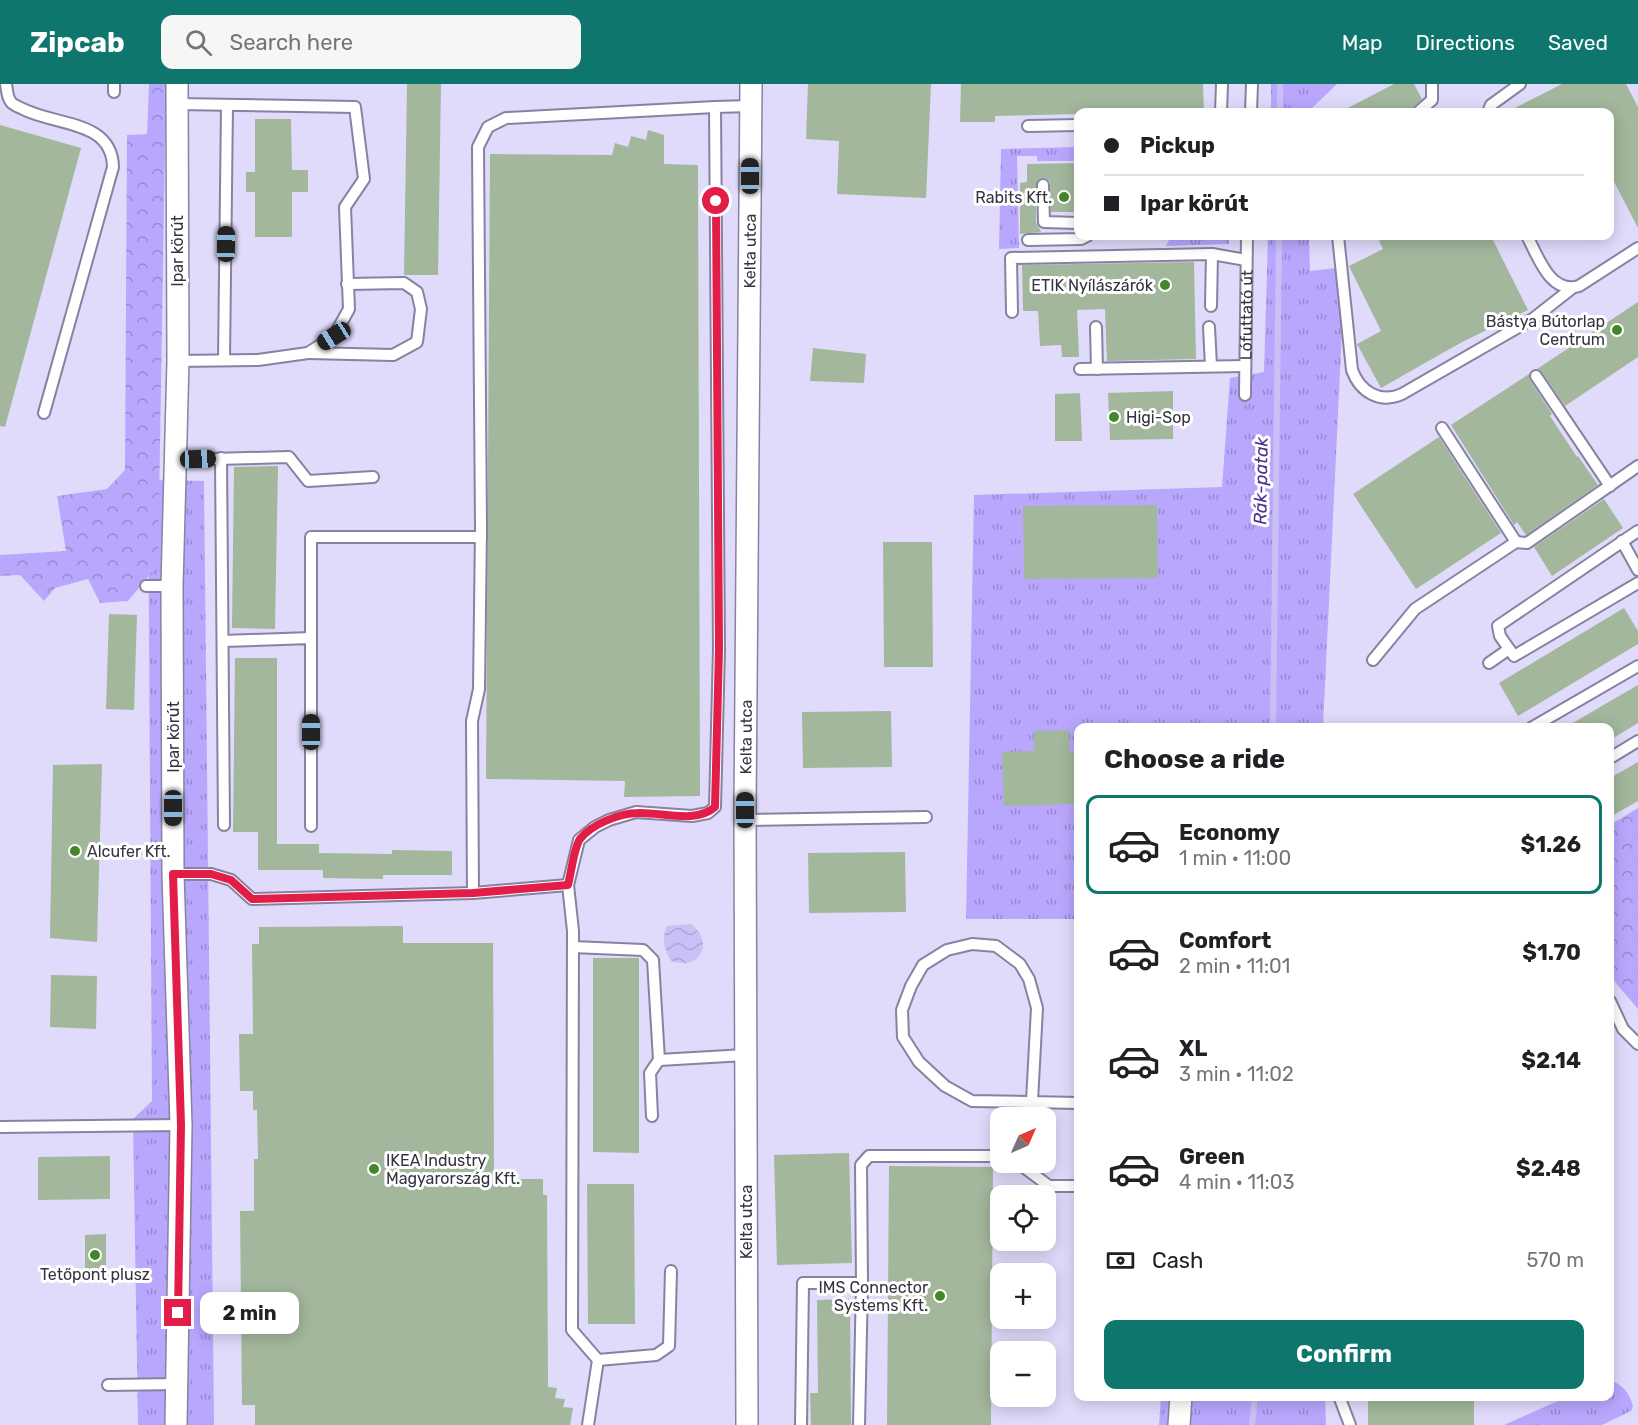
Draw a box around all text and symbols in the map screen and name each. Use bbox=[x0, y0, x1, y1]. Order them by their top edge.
search box bbox=[161, 15, 581, 69]
text: Zipcab bbox=[30, 26, 125, 59]
icon: search bbox=[182, 26, 215, 59]
text: Search here bbox=[230, 29, 353, 56]
text: Map bbox=[1342, 30, 1383, 55]
text: Directions bbox=[1416, 30, 1515, 55]
text: Saved bbox=[1548, 30, 1608, 55]
text: Pickup bbox=[1140, 132, 1215, 159]
car bbox=[741, 158, 759, 194]
route start bbox=[702, 187, 729, 214]
place label: Rabits Kft. bbox=[975, 188, 1052, 207]
marker: Rabits Kft. bbox=[1057, 190, 1071, 204]
text: Ipar körút bbox=[1140, 190, 1248, 217]
street label: Kelta utca bbox=[740, 214, 760, 288]
street label: Ipar körút bbox=[168, 215, 187, 287]
car bbox=[217, 226, 235, 262]
street label: Lófuttató út bbox=[1236, 270, 1257, 360]
place label: ETIK Nyílászárók bbox=[1031, 276, 1154, 295]
marker: ETIK Nyílászárók bbox=[1158, 278, 1172, 292]
place label: Bástya Bútorlap Centrum bbox=[1486, 312, 1605, 349]
car bbox=[314, 319, 354, 353]
marker: Bástya Bútorlap Centrum bbox=[1610, 323, 1624, 337]
place label: Higi-Sop bbox=[1126, 408, 1191, 427]
marker: Higi-Sop bbox=[1107, 410, 1121, 424]
water label: Rák-patak bbox=[1249, 436, 1273, 525]
car bbox=[180, 449, 216, 469]
street label: Kelta utca bbox=[736, 700, 756, 774]
street label: Ipar körút bbox=[164, 701, 183, 773]
car bbox=[302, 714, 320, 750]
text: Choose a ride bbox=[1104, 743, 1285, 775]
car bbox=[164, 790, 182, 826]
car bbox=[736, 792, 754, 828]
icon: car bbox=[1107, 818, 1161, 872]
text: Economy bbox=[1179, 819, 1280, 846]
text: $1.26 bbox=[1520, 831, 1581, 858]
place label: Alcufer Kft. bbox=[87, 842, 170, 861]
marker: Alcufer Kft. bbox=[68, 844, 82, 858]
text: 1 min · 11:00 bbox=[1179, 846, 1291, 870]
icon: car bbox=[1107, 926, 1161, 980]
text: Comfort bbox=[1179, 927, 1271, 954]
text: $1.70 bbox=[1522, 939, 1581, 966]
text: 2 min · 11:01 bbox=[1179, 954, 1290, 978]
icon: car bbox=[1107, 1034, 1161, 1088]
text: XL bbox=[1179, 1035, 1207, 1062]
text: $2.14 bbox=[1521, 1047, 1581, 1074]
text: 3 min · 11:02 bbox=[1179, 1062, 1294, 1086]
north arrow bbox=[990, 1107, 1056, 1173]
map controls bbox=[990, 1107, 1056, 1407]
icon: car bbox=[1107, 1142, 1161, 1196]
text: Green bbox=[1179, 1143, 1245, 1170]
place label: IKEA Industry Magyarország Kft. bbox=[386, 1151, 520, 1188]
text: $2.48 bbox=[1516, 1155, 1581, 1182]
marker: IKEA Industry Magyarország Kft. bbox=[367, 1162, 381, 1176]
text: 4 min · 11:03 bbox=[1179, 1170, 1294, 1194]
street label: Kelta utca bbox=[737, 1185, 756, 1259]
button: locate bbox=[990, 1185, 1056, 1251]
icon: cash bbox=[1104, 1244, 1137, 1277]
text: Cash bbox=[1152, 1247, 1203, 1274]
marker: Tetőpont plusz bbox=[88, 1248, 102, 1262]
text: 570 m bbox=[1526, 1248, 1584, 1272]
button: + bbox=[990, 1263, 1056, 1329]
place label: Tetőpont plusz bbox=[40, 1265, 150, 1284]
place label: IMS Connector Systems Kft. bbox=[819, 1278, 928, 1315]
marker: IMS Connector Systems Kft. bbox=[933, 1289, 947, 1303]
callout: 2 min bbox=[199, 1292, 298, 1334]
route end bbox=[164, 1299, 191, 1326]
text: 2 min bbox=[222, 1301, 277, 1325]
button: Confirm bbox=[1104, 1320, 1584, 1389]
button: − bbox=[990, 1341, 1056, 1407]

